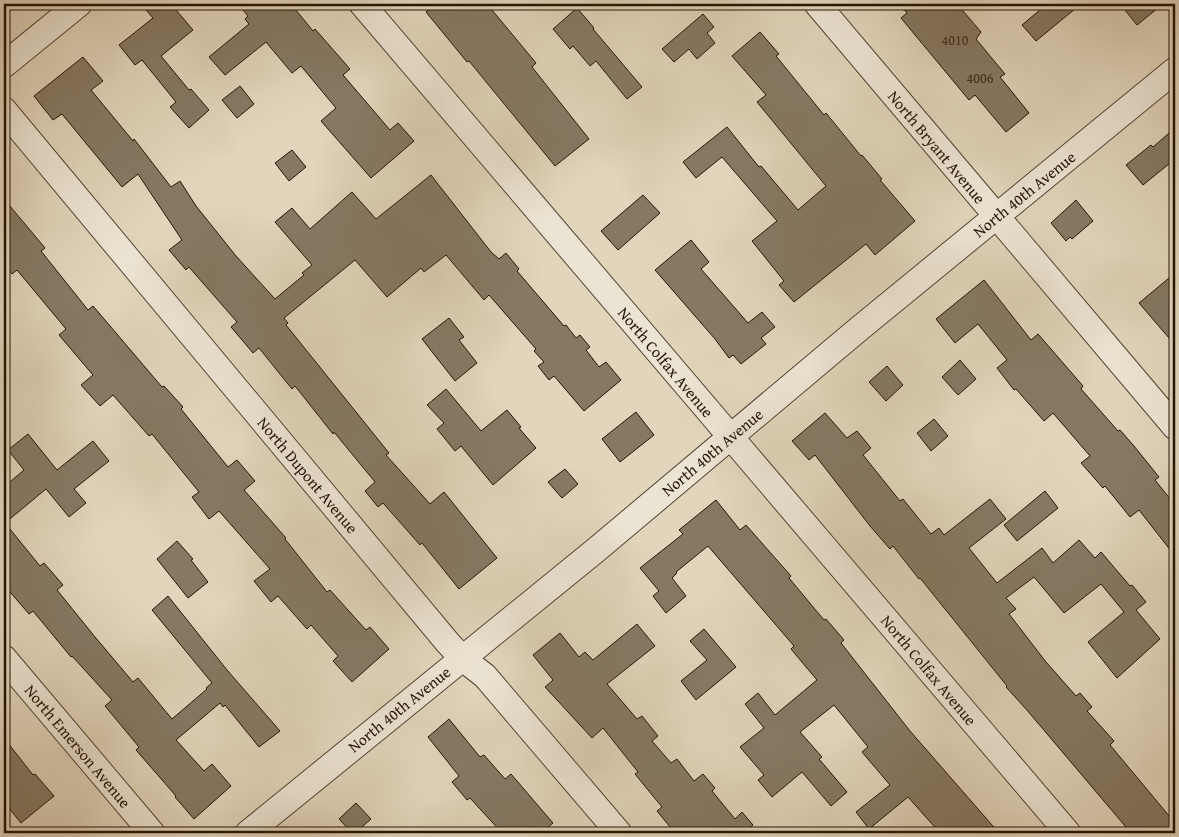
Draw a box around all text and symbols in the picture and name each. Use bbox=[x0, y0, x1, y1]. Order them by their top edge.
house number: 4010 bbox=[942, 30, 969, 50]
house number: 4006 bbox=[967, 68, 994, 88]
street label: North Bryant Avenue bbox=[882, 85, 992, 209]
street label: North 40th Avenue bbox=[967, 145, 1081, 243]
street label: North Colfax Avenue bbox=[612, 301, 720, 423]
street label: North 40th Avenue bbox=[656, 402, 768, 502]
street label: North Dupont Avenue bbox=[252, 411, 364, 539]
street label: North Colfax Avenue bbox=[875, 609, 983, 731]
street label: North 40th Avenue bbox=[342, 660, 456, 758]
street label: North Emerson Avenue bbox=[19, 679, 137, 813]

